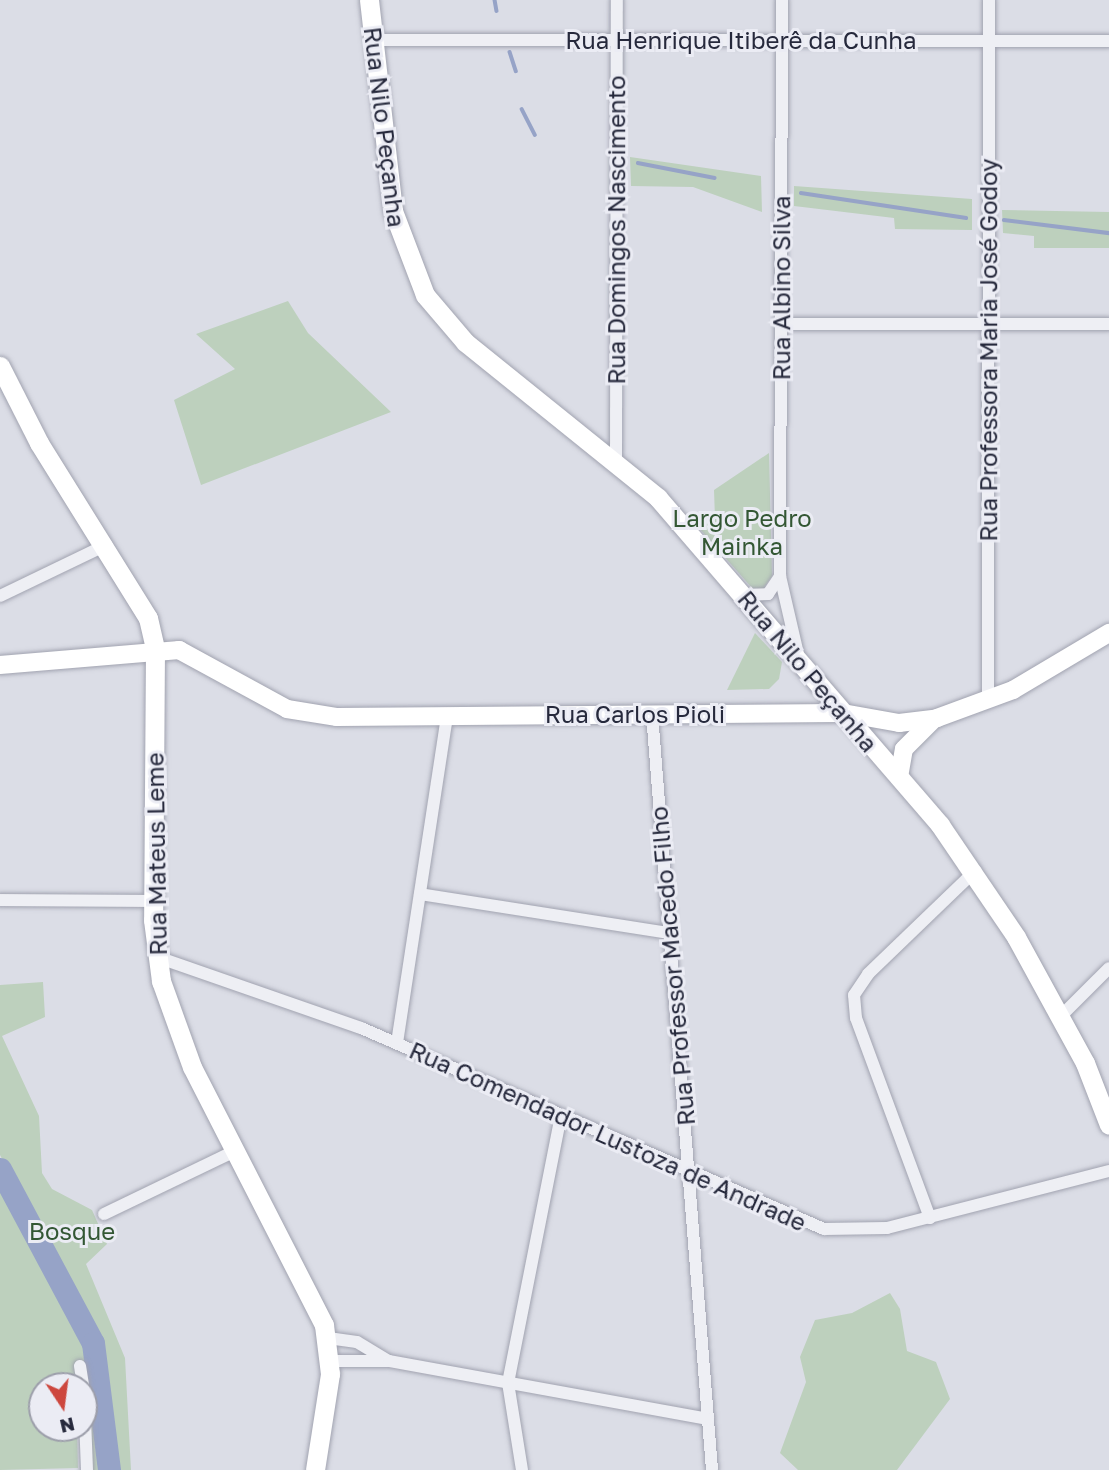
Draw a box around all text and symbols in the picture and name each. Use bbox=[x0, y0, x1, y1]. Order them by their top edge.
street label: Rua Nilo Peçanha bbox=[358, 25, 412, 229]
street label: Rua Henrique Itiberê da Cunha bbox=[565, 26, 917, 54]
street label: Rua Domingos Nascimento bbox=[602, 75, 630, 385]
street label: Rua Professora Maria José Godoy bbox=[974, 158, 1002, 542]
street label: Rua Albino Silva bbox=[767, 196, 795, 380]
park label: Largo Pedro Mainka bbox=[672, 504, 812, 560]
street label: Rua Nilo Peçanha bbox=[732, 585, 884, 757]
street label: Rua Carlos Pioli bbox=[545, 700, 725, 728]
street label: Rua Mateus Leme bbox=[140, 752, 172, 956]
street label: Rua Professor Macedo Filho bbox=[644, 805, 700, 1127]
street label: Rua Comendador Lustoza de Andrade bbox=[405, 1035, 811, 1237]
park label: Bosque bbox=[29, 1217, 115, 1245]
north arrow bbox=[28, 1372, 98, 1442]
text: N bbox=[58, 1413, 77, 1439]

